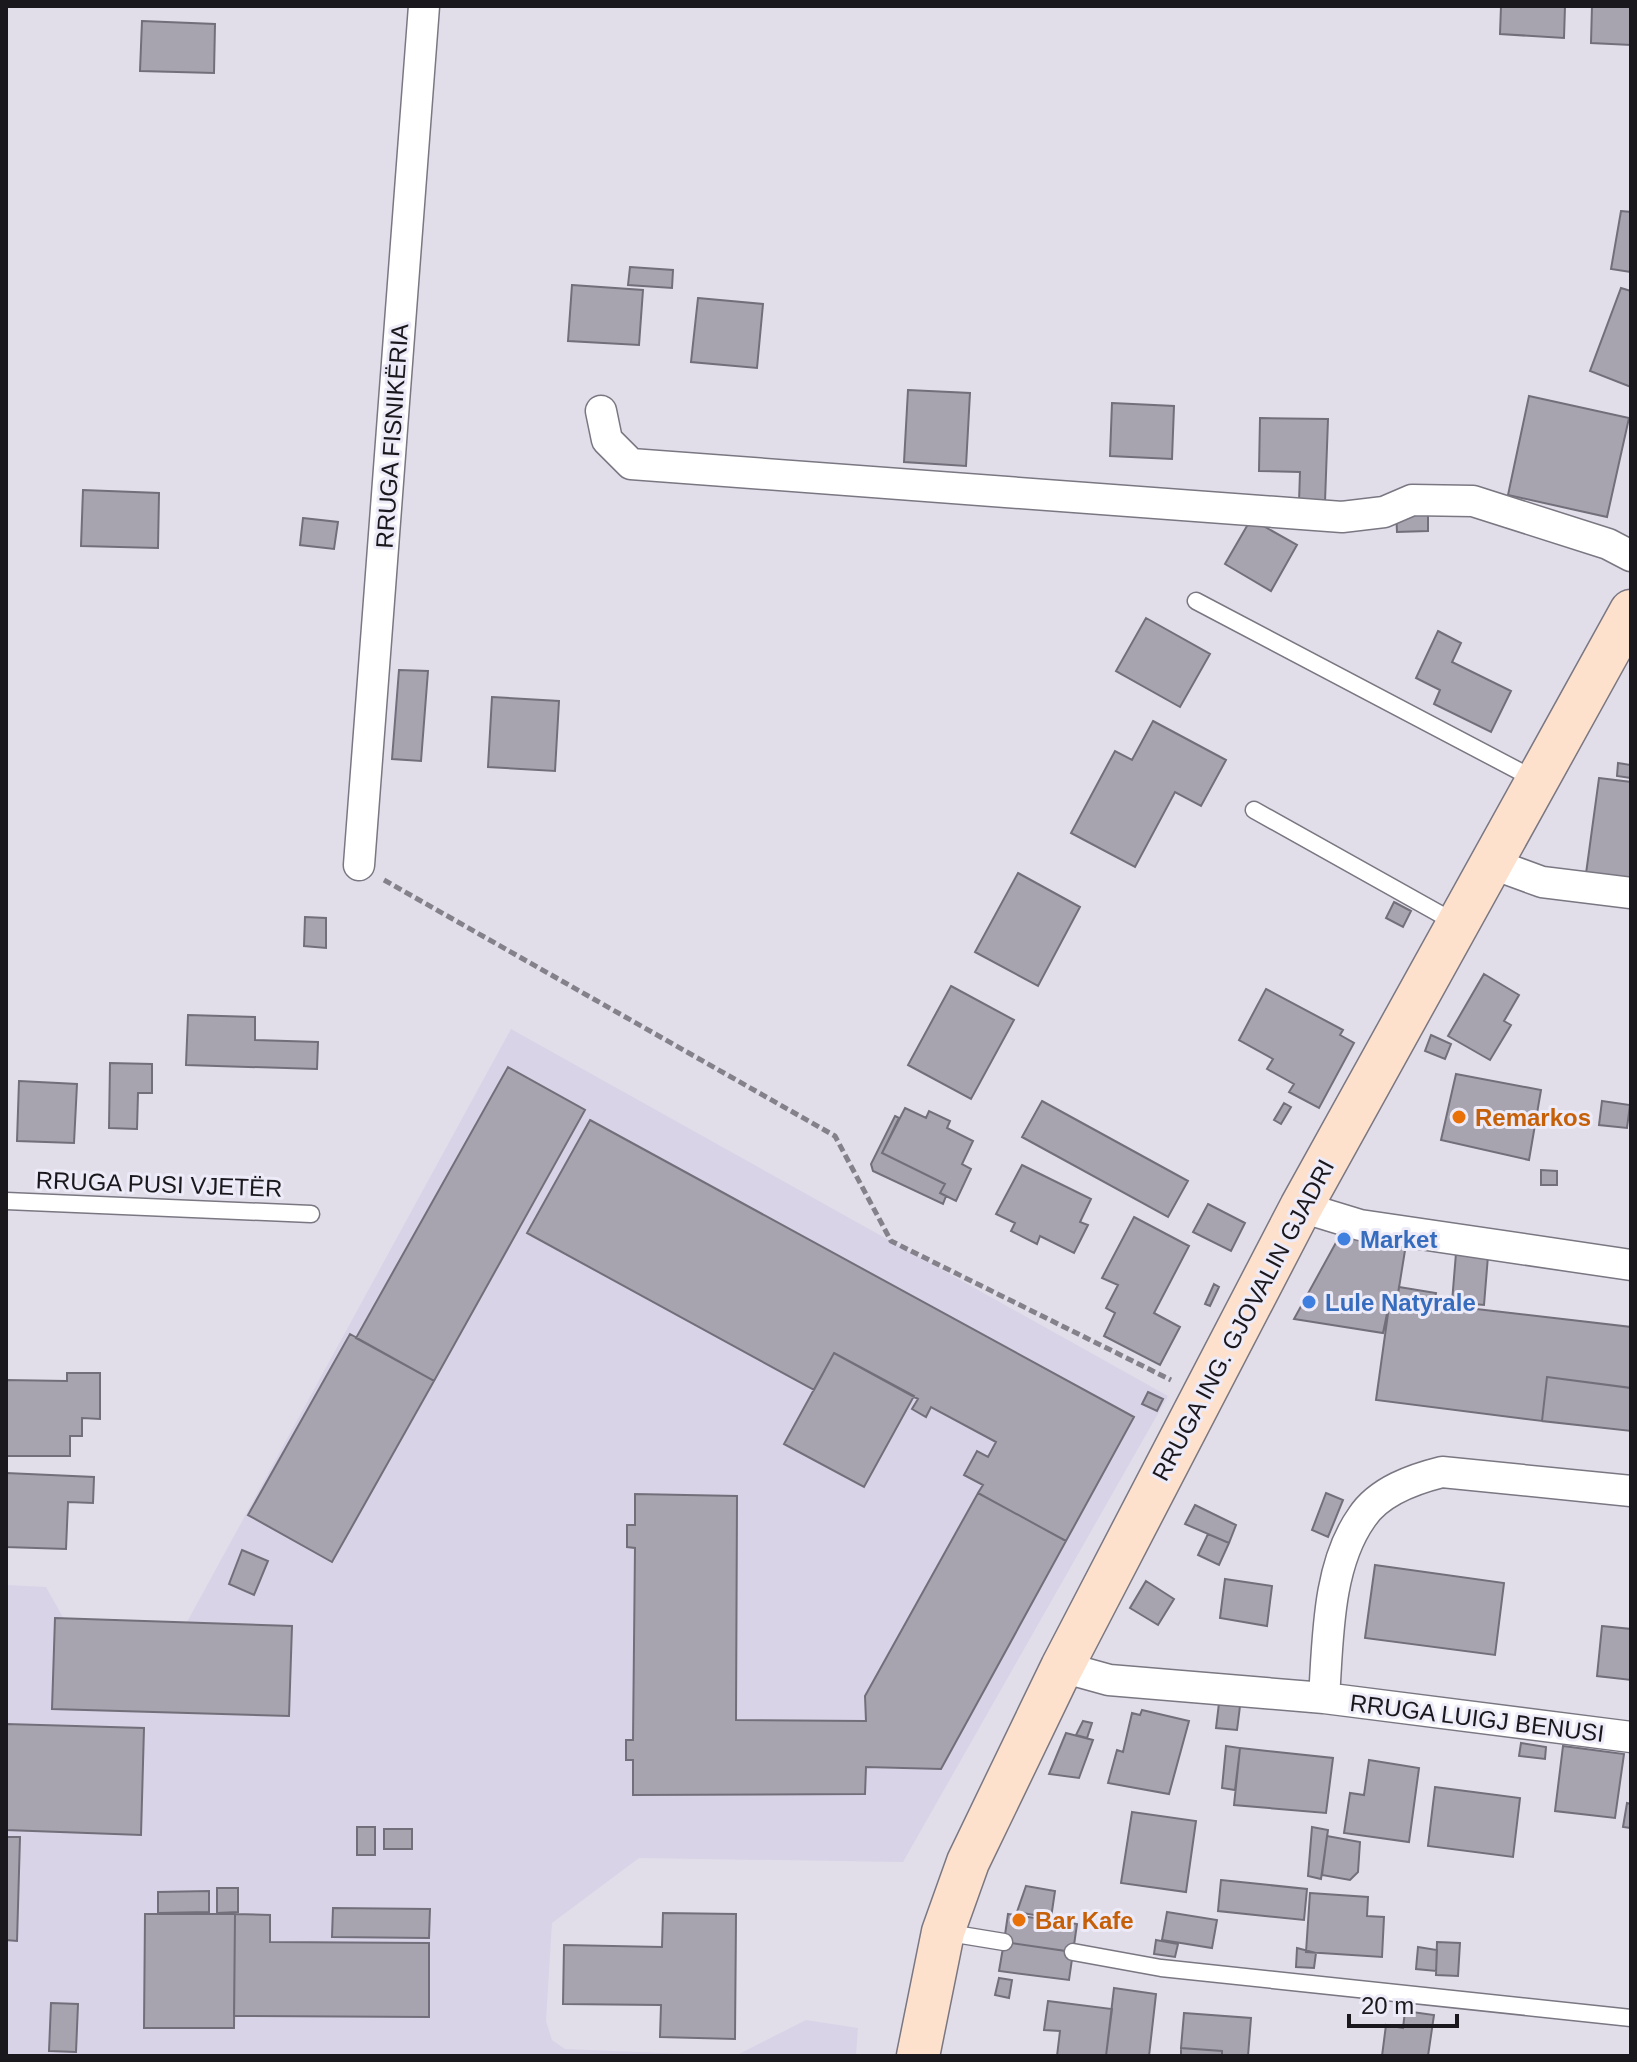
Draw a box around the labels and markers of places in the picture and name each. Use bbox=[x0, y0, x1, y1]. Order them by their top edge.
place label: Remarkos bbox=[1475, 1104, 1591, 1131]
marker: Remarkos bbox=[1450, 1108, 1468, 1126]
place label: Market bbox=[1360, 1226, 1437, 1253]
marker: Market bbox=[1335, 1230, 1353, 1248]
place label: Lule Natyrale bbox=[1325, 1289, 1476, 1316]
marker: Lule Natyrale bbox=[1300, 1293, 1318, 1311]
place label: Bar Kafe bbox=[1035, 1907, 1134, 1934]
marker: Bar Kafe bbox=[1010, 1911, 1028, 1929]

